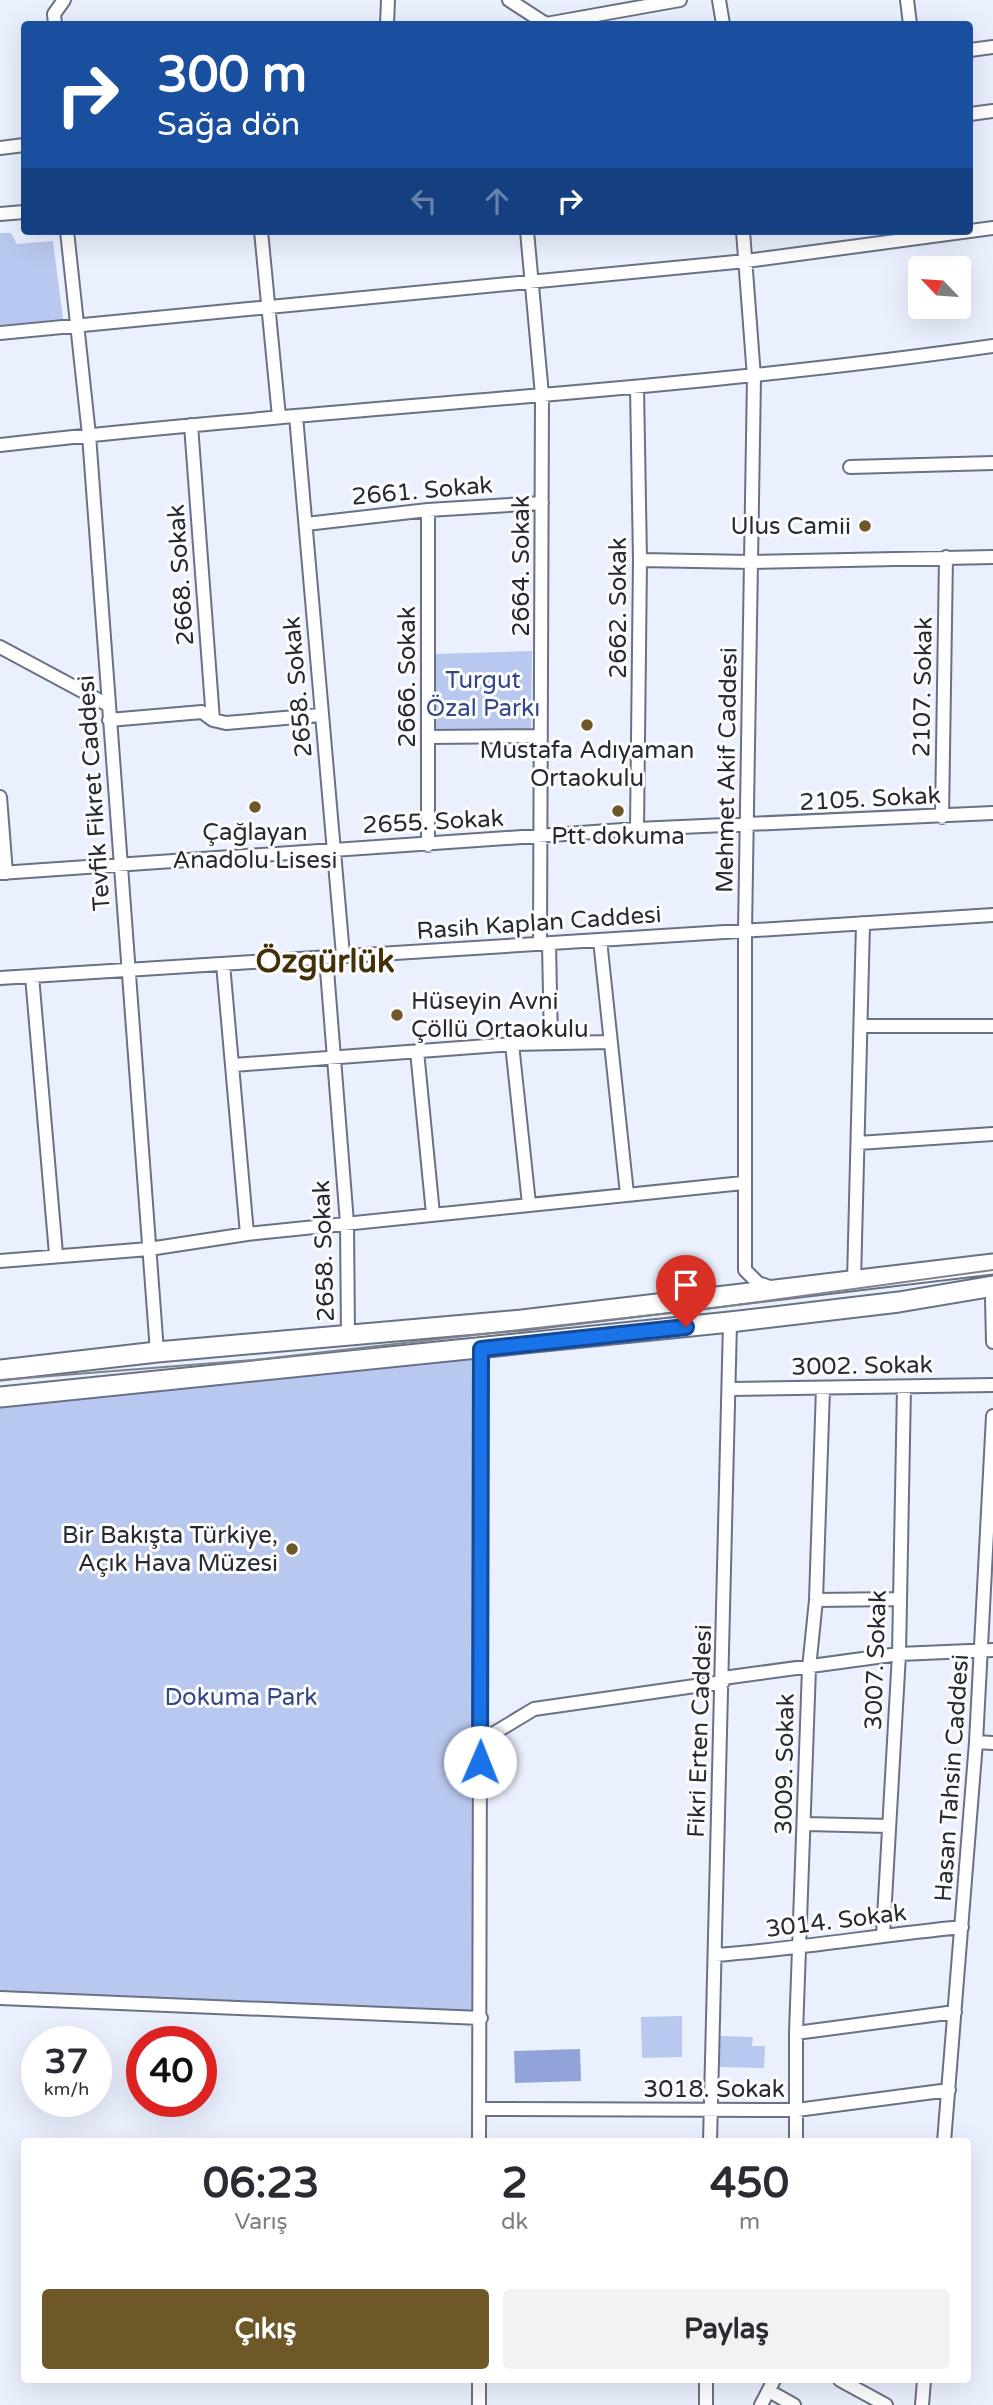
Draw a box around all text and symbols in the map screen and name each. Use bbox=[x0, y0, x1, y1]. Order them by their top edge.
text: 300 m bbox=[157, 46, 307, 105]
icon: right bbox=[42, 49, 133, 140]
text: Sağa dön bbox=[157, 106, 300, 144]
icon: left bbox=[405, 182, 443, 220]
icon: ahead bbox=[478, 182, 516, 220]
icon: right bbox=[551, 182, 589, 220]
north arrow bbox=[908, 256, 971, 318]
map controls bbox=[908, 256, 971, 319]
street label: 2661. Sokak bbox=[350, 470, 494, 512]
street label: 2664. Sokak bbox=[507, 495, 536, 637]
street label: 2668. Sokak bbox=[162, 503, 200, 647]
place label: Ulus Camii bbox=[731, 512, 851, 541]
marker: Ulus Camii bbox=[857, 518, 873, 534]
street label: 2662. Sokak bbox=[604, 537, 633, 679]
street label: 2666. Sokak bbox=[393, 606, 422, 748]
street label: 2658. Sokak bbox=[277, 615, 319, 759]
street label: 2107. Sokak bbox=[907, 617, 939, 757]
street label: Mehmet Akif Caddesi bbox=[710, 647, 744, 893]
park label: Turgut Özal Parkı bbox=[426, 666, 540, 723]
street label: Tevfik Fikret Caddesi bbox=[71, 674, 117, 912]
marker: Mustafa Adıyaman Ortaokulu bbox=[579, 717, 595, 733]
place label: Mustafa Adıyaman Ortaokulu bbox=[480, 736, 694, 793]
street label: 2105. Sokak bbox=[799, 781, 941, 817]
marker: Çağlayan Anadolu Lisesi bbox=[247, 799, 263, 815]
marker: Ptt dokuma bbox=[610, 803, 626, 819]
street label: 2655. Sokak bbox=[362, 804, 504, 840]
place label: Çağlayan Anadolu Lisesi bbox=[173, 818, 337, 875]
place label: Ptt dokuma bbox=[551, 822, 685, 851]
street label: Rasih Kaplan Caddesi bbox=[416, 900, 662, 946]
district label: Özgürlük bbox=[256, 943, 394, 981]
place label: Hüseyin Avni Çöllü Ortaokulu bbox=[411, 987, 589, 1044]
marker: Hüseyin Avni Çöllü Ortaokulu bbox=[389, 1007, 405, 1023]
street label: 2658. Sokak bbox=[307, 1180, 341, 1322]
pin bbox=[656, 1255, 716, 1327]
icon: arrive bbox=[667, 1266, 705, 1304]
street label: 3002. Sokak bbox=[791, 1350, 933, 1382]
place label: Bir Bakışta Türkiye, Açık Hava Müzesi bbox=[62, 1521, 278, 1578]
marker: Bir Bakışta Türkiye, Açık Hava Müzesi bbox=[284, 1541, 300, 1557]
street label: 3007. Sokak bbox=[859, 1589, 893, 1731]
street label: Fikri Erten Caddesi bbox=[682, 1624, 718, 1838]
street label: Hasan Tahsin Caddesi bbox=[929, 1653, 975, 1903]
park label: Dokuma Park bbox=[165, 1683, 317, 1712]
street label: 3009. Sokak bbox=[769, 1693, 801, 1835]
position arrow bbox=[443, 1725, 517, 1799]
street label: 3014. Sokak bbox=[764, 1898, 908, 1944]
speed limit sign: 40 bbox=[126, 2026, 217, 2117]
text: 37 bbox=[45, 2041, 88, 2083]
street label: 3018. Sokak bbox=[643, 2075, 785, 2104]
text: km/h bbox=[44, 2078, 89, 2100]
text: 06:23 bbox=[203, 2158, 319, 2209]
text: 2 bbox=[501, 2158, 528, 2209]
text: 450 bbox=[710, 2158, 789, 2209]
text: Varış bbox=[234, 2208, 288, 2236]
text: dk bbox=[501, 2208, 528, 2236]
text: m bbox=[739, 2208, 760, 2236]
button: Çıkış bbox=[42, 2289, 489, 2369]
button: Paylaş bbox=[503, 2289, 950, 2369]

